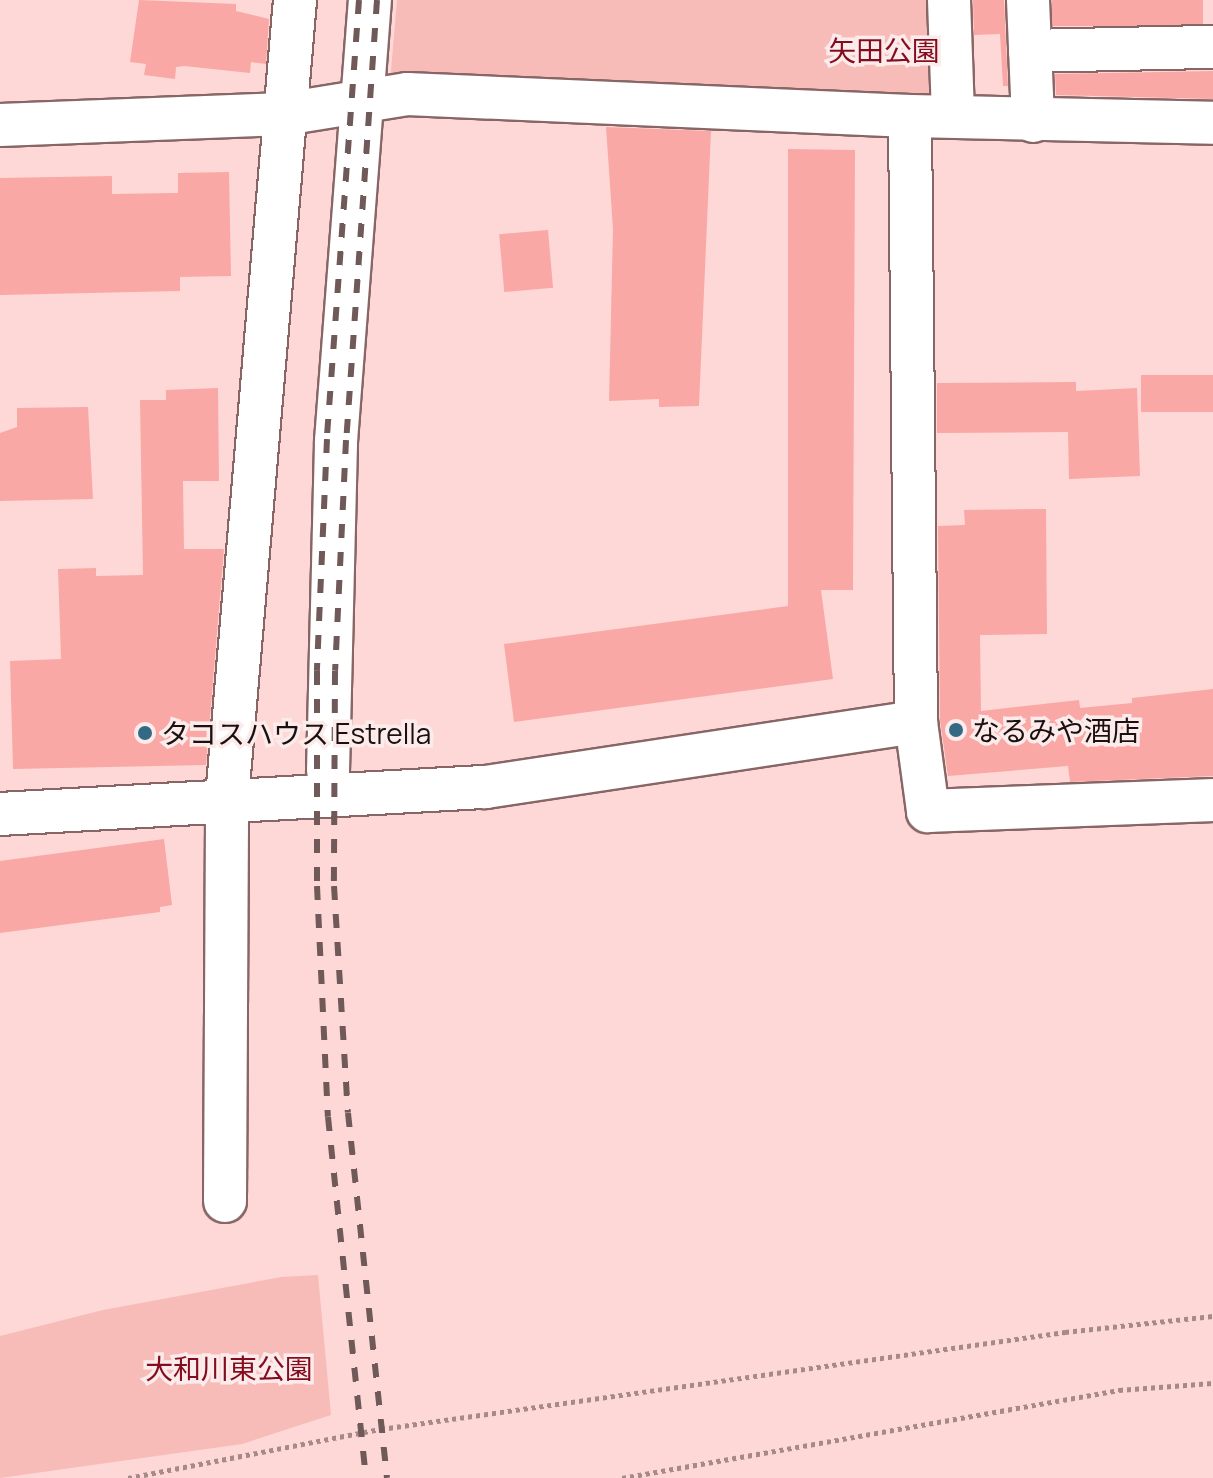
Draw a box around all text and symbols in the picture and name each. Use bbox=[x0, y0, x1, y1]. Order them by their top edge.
park label: 矢田公園 bbox=[828, 33, 940, 67]
place label: なるみや酒店 bbox=[972, 713, 1140, 747]
place label: タコスハウス Estrella bbox=[161, 716, 431, 750]
marker: なるみや酒店 bbox=[947, 721, 965, 739]
marker: タコスハウス Estrella bbox=[136, 724, 154, 742]
park label: 大和川東公園 bbox=[145, 1351, 313, 1385]

